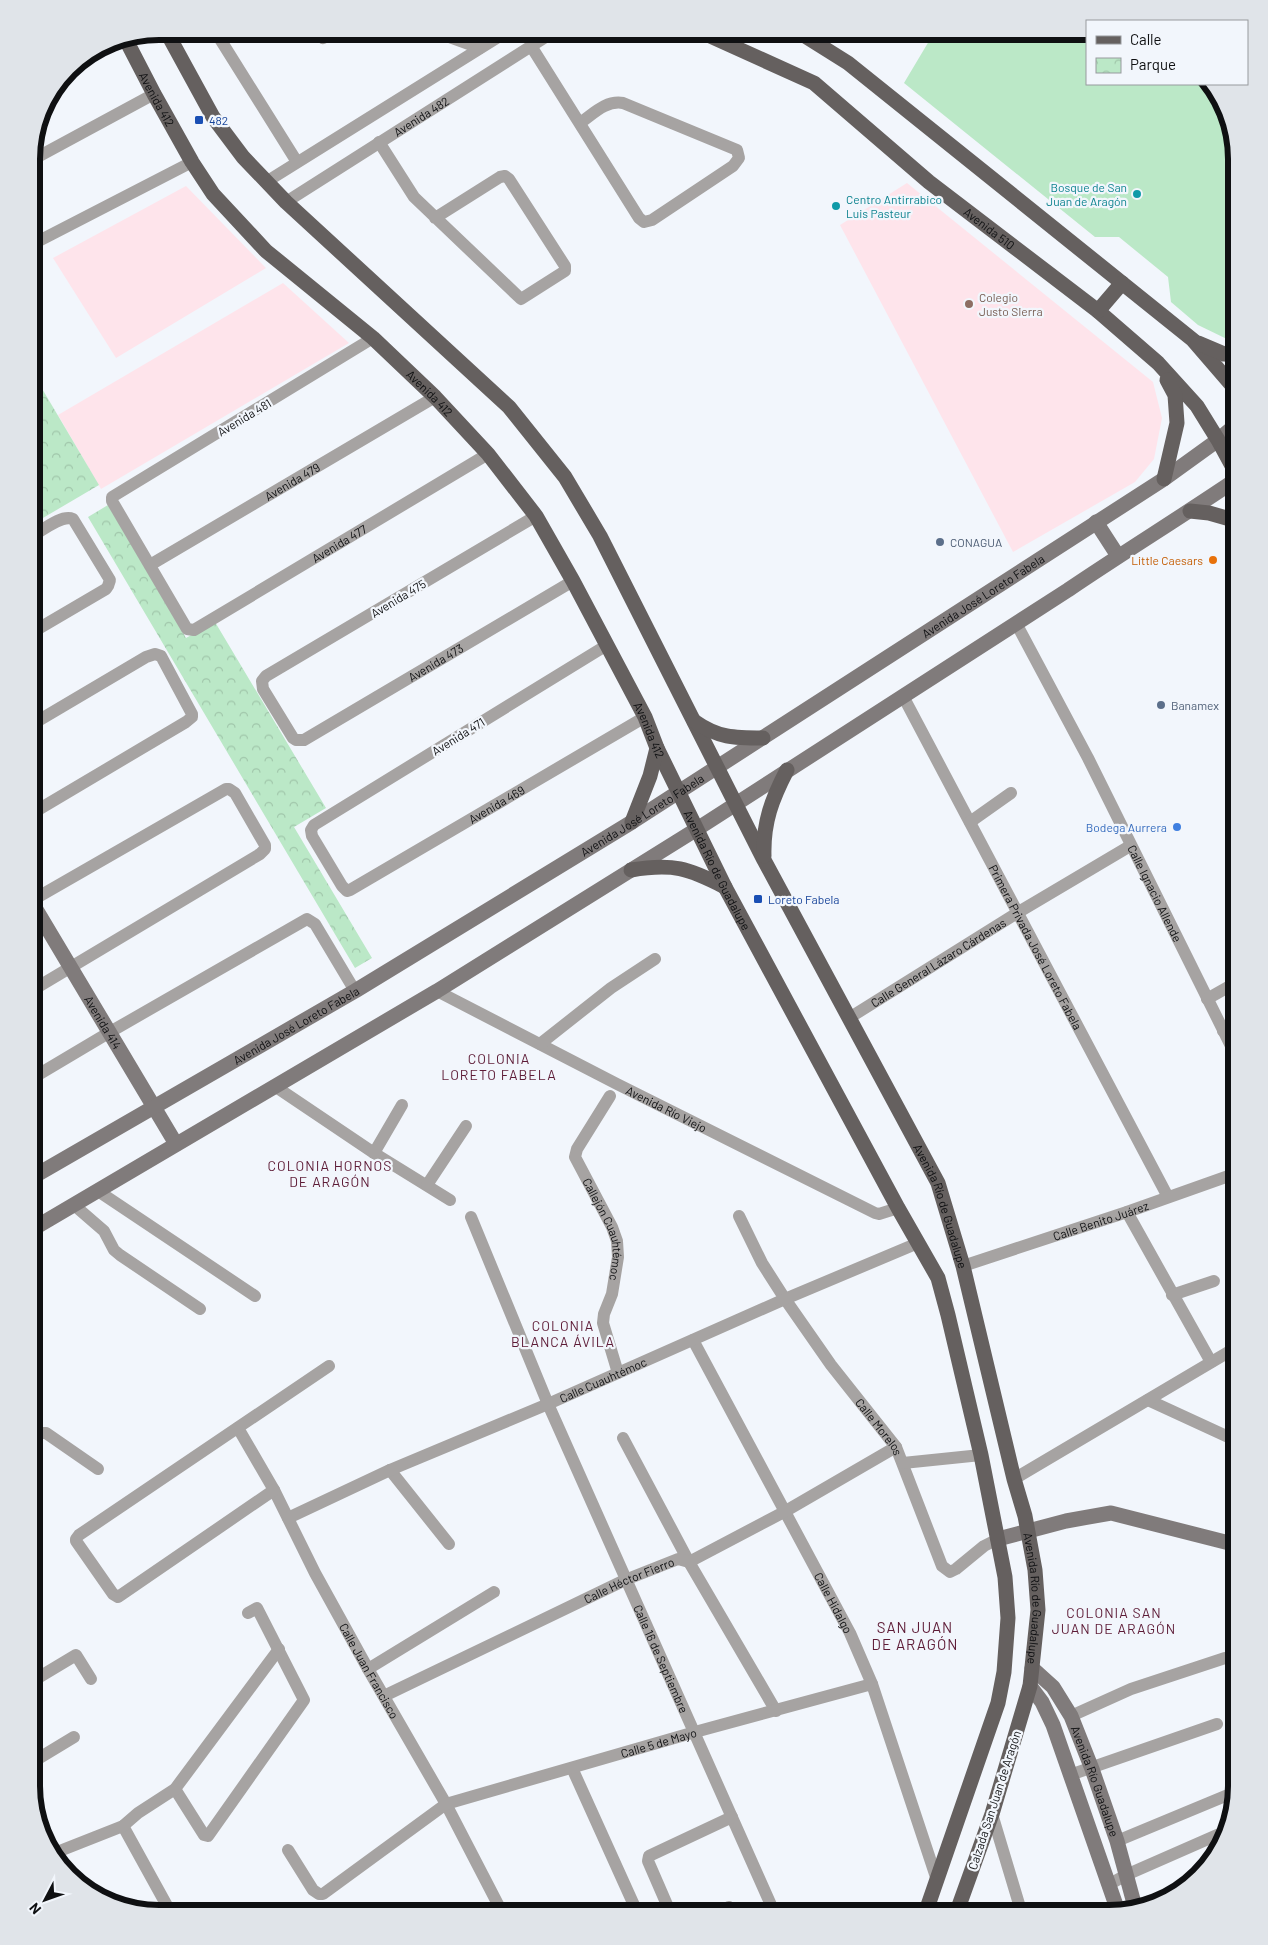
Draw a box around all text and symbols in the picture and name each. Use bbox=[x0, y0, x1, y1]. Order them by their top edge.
legend bbox=[1086, 20, 1248, 85]
text: Calle bbox=[1130, 30, 1162, 48]
text: Parque bbox=[1130, 55, 1176, 73]
street label: Avenida 412 bbox=[137, 70, 178, 129]
street label: Avenida 482 bbox=[391, 93, 451, 139]
place label: 482 bbox=[209, 113, 228, 127]
marker: 482 bbox=[193, 114, 205, 126]
place label: Bosque de San Juan de Aragón bbox=[1046, 180, 1127, 208]
marker: Bosque de San Juan de Aragón bbox=[1131, 188, 1143, 200]
place label: Centro Antirrabico Luis Pasteur bbox=[846, 192, 942, 220]
marker: Centro Antirrabico Luis Pasteur bbox=[830, 200, 842, 212]
street label: Avenida 510 bbox=[961, 204, 1018, 252]
place label: Colegio Justo SIerra bbox=[979, 290, 1043, 318]
marker: Colegio Justo SIerra bbox=[963, 298, 975, 310]
street label: Avenida 412 bbox=[404, 367, 456, 419]
street label: Avenida 481 bbox=[215, 396, 273, 438]
street label: Avenida 479 bbox=[262, 460, 322, 503]
street label: Avenida 477 bbox=[309, 521, 369, 565]
place label: CONAGUA bbox=[950, 535, 1002, 549]
marker: CONAGUA bbox=[934, 536, 946, 548]
street label: Avenida José Loreto Fabela bbox=[919, 551, 1047, 640]
place label: Little Caesars bbox=[1131, 553, 1203, 567]
marker: Little Caesars bbox=[1207, 554, 1219, 566]
street label: Avenida 475 bbox=[368, 576, 428, 620]
street label: Avenida 473 bbox=[405, 641, 465, 684]
place label: Banamex bbox=[1171, 698, 1219, 712]
street label: Avenida 412 bbox=[631, 699, 668, 760]
marker: Banamex bbox=[1155, 699, 1167, 711]
street label: Avenida 471 bbox=[429, 714, 487, 758]
street label: Avenida José Loreto Fabela bbox=[578, 771, 706, 859]
street label: Avenida 469 bbox=[466, 782, 527, 826]
street label: Avenida Río de Guadalupe bbox=[681, 808, 754, 932]
place label: Bodega Aurrera bbox=[1086, 820, 1167, 834]
marker: Bodega Aurrera bbox=[1171, 821, 1183, 833]
street label: Calle Ignacio Allende bbox=[1125, 842, 1185, 944]
street label: Primera Privada José Loreto Fabela bbox=[986, 862, 1085, 1032]
place label: Loreto Fabela bbox=[768, 892, 839, 906]
marker: Loreto Fabela bbox=[752, 893, 764, 905]
street label: Calle General Lázaro Cárdenas bbox=[868, 915, 1008, 1010]
street label: Avenida José Loreto Fabela bbox=[231, 983, 362, 1067]
street label: Avenida 414 bbox=[82, 993, 125, 1051]
district label: COLONIA LORETO FABELA bbox=[441, 1050, 557, 1083]
street label: Avenida Río Viejo bbox=[624, 1083, 709, 1135]
street label: Avenida Río de Guadalupe bbox=[911, 1141, 970, 1270]
district label: COLONIA HORNOS DE ARAGÓN bbox=[268, 1157, 393, 1190]
street label: Callejón Cuauhtémoc bbox=[580, 1175, 625, 1282]
street label: Calle Benito Juárez bbox=[1051, 1198, 1150, 1243]
district label: COLONIA BLANCA ÁVILA bbox=[511, 1317, 615, 1350]
street label: Calle Cuauhtémoc bbox=[557, 1354, 649, 1405]
street label: Calle Morelos bbox=[853, 1395, 906, 1457]
street label: Avenida Río de Guadalupe bbox=[1021, 1531, 1045, 1665]
street label: Calle Héctor Fierro bbox=[581, 1554, 676, 1606]
street label: Calle Hidalgo bbox=[812, 1570, 856, 1636]
street label: Calle 16 de Septiembre bbox=[631, 1602, 692, 1715]
district label: COLONIA SAN JUAN DE ARAGÓN bbox=[1052, 1604, 1176, 1637]
district label: SAN JUAN DE ARAGÓN bbox=[872, 1618, 958, 1653]
street label: Calle Juan Francisco bbox=[337, 1620, 402, 1721]
street label: Avenida Río Guadalupe bbox=[1069, 1724, 1122, 1838]
street label: Calle 5 de Mayo bbox=[619, 1725, 698, 1760]
street label: Calzada San Juan de Aragón bbox=[965, 1729, 1023, 1871]
north arrow bbox=[20, 1875, 70, 1925]
text: N bbox=[25, 1900, 44, 1918]

